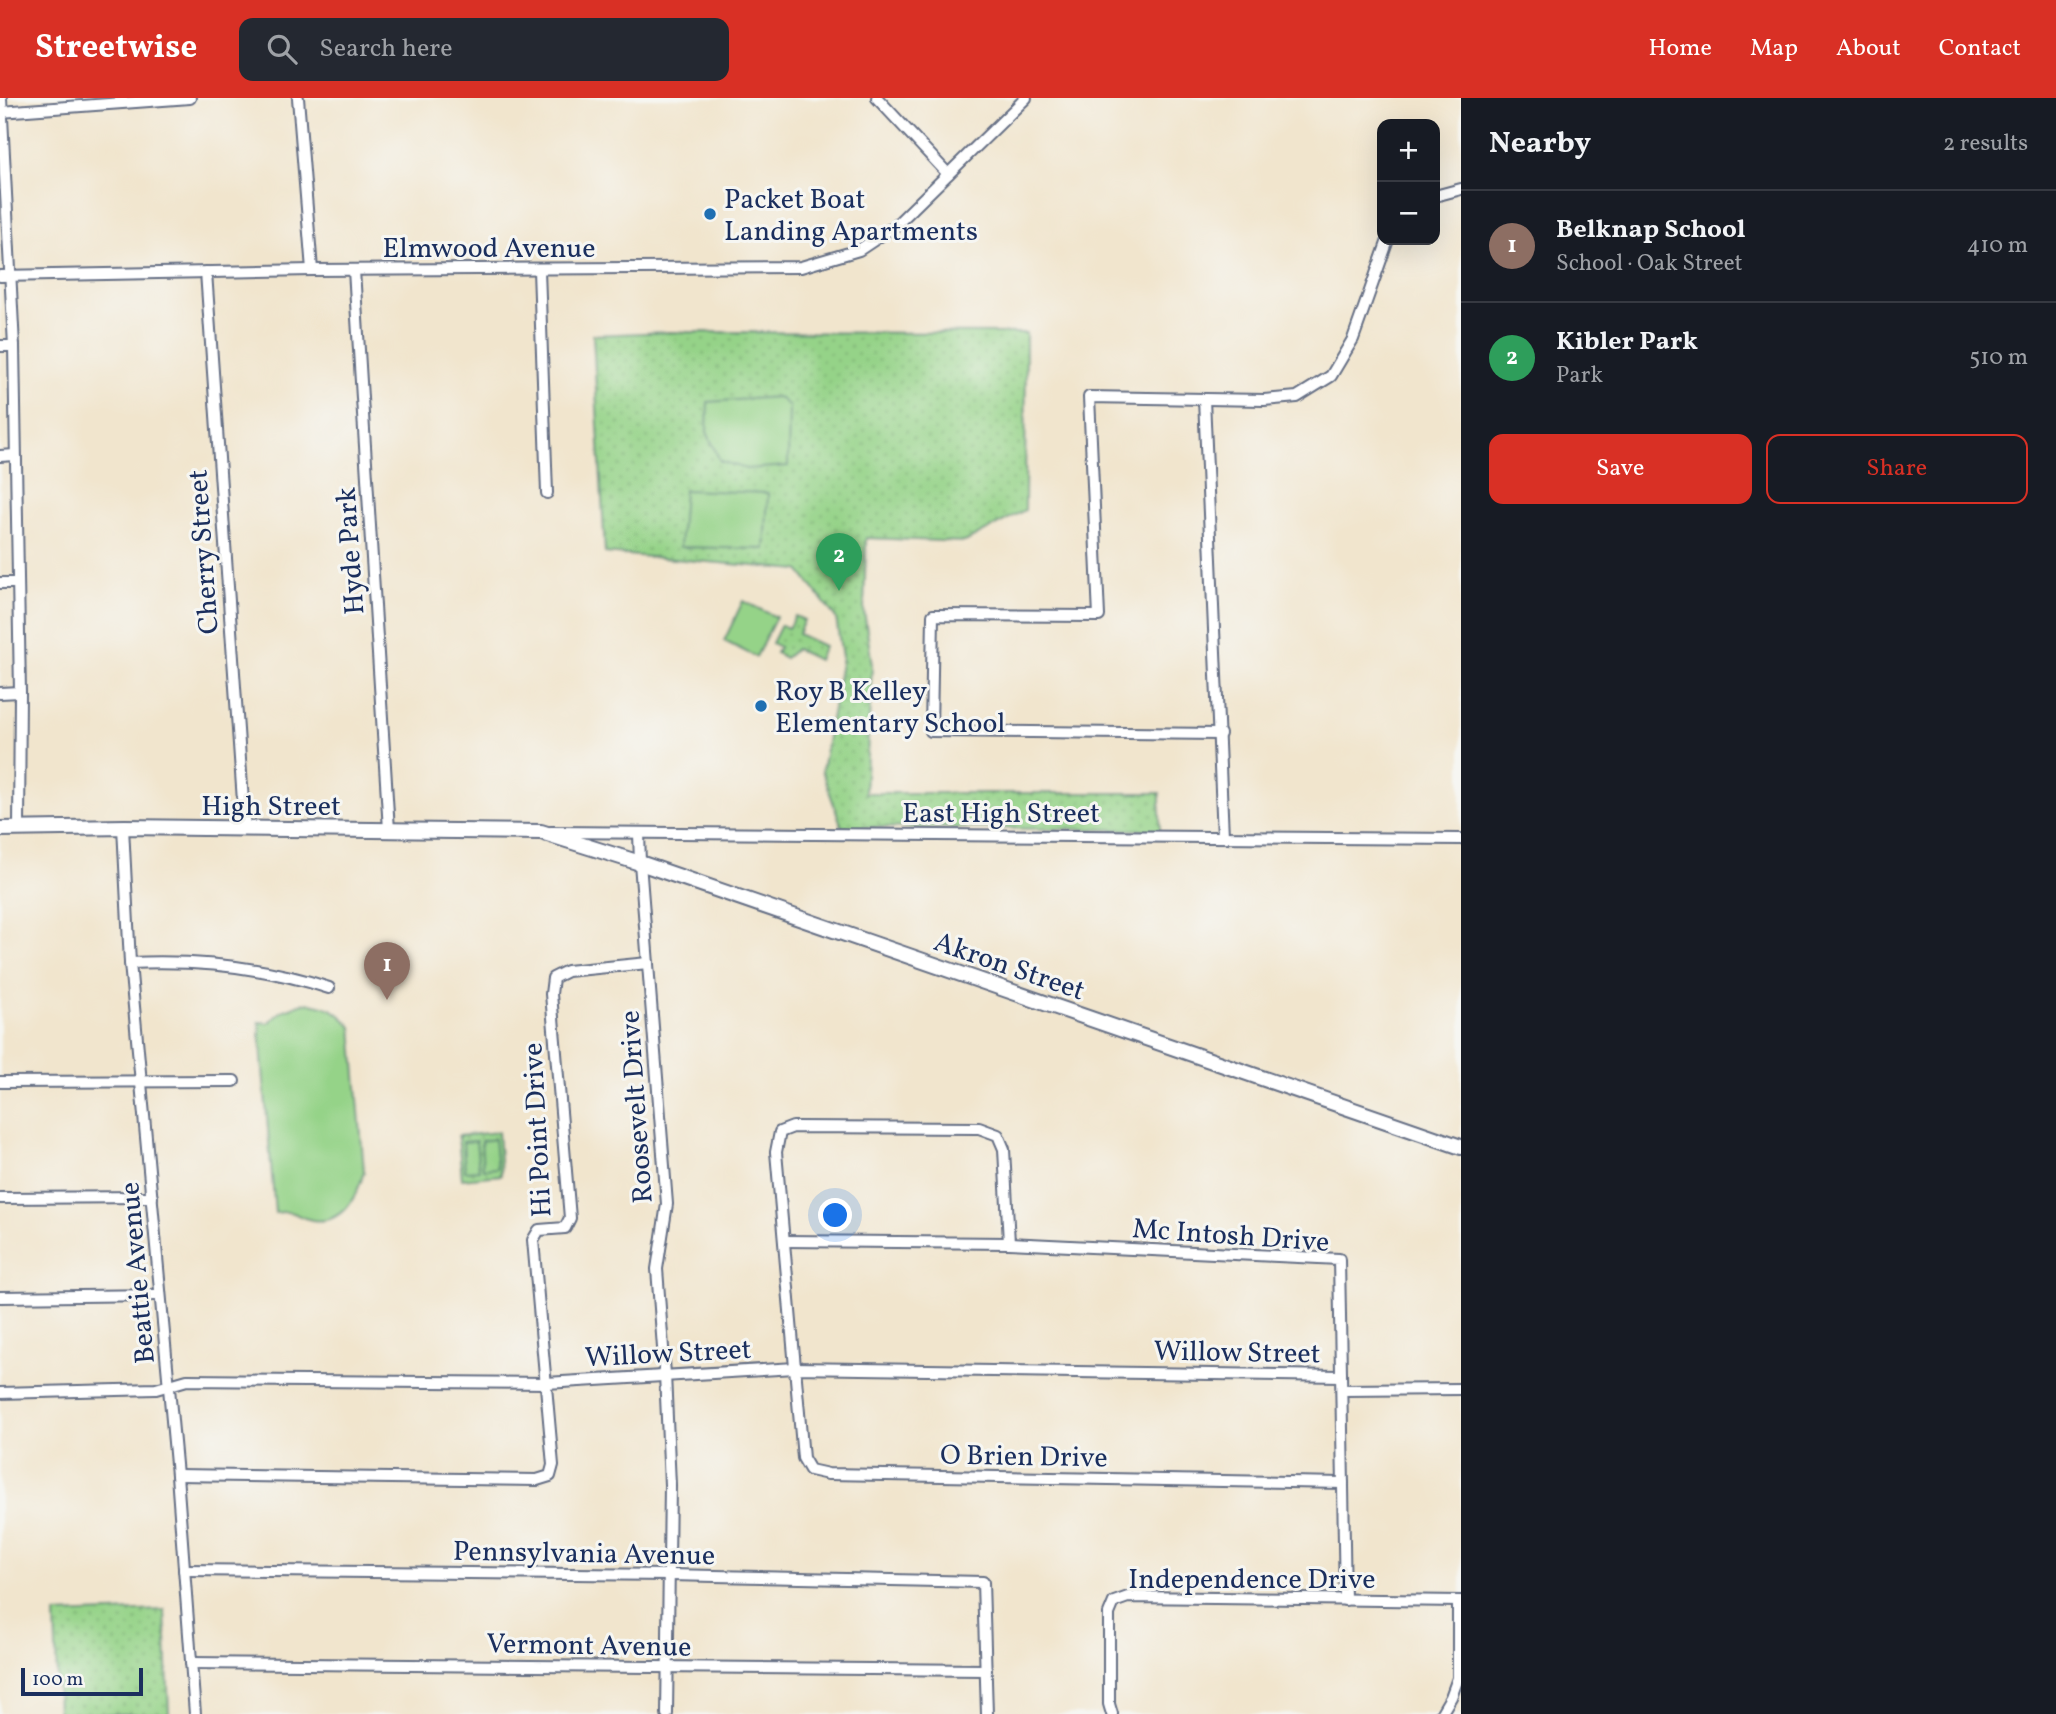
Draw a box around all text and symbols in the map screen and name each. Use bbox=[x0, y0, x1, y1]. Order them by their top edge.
search box bbox=[239, 18, 729, 81]
text: Streetwise bbox=[35, 26, 197, 72]
icon: search bbox=[263, 30, 301, 68]
text: Search here bbox=[319, 31, 453, 67]
text: Home bbox=[1648, 32, 1712, 66]
text: Map bbox=[1750, 32, 1798, 66]
text: About bbox=[1836, 32, 1901, 66]
text: Contact bbox=[1939, 32, 2021, 66]
map controls bbox=[1377, 119, 1440, 245]
button: + bbox=[1377, 119, 1440, 182]
text: Nearby bbox=[1489, 123, 1591, 165]
text: 2 results bbox=[1943, 128, 2028, 160]
place label: Packet Boat Landing Apartments bbox=[724, 181, 978, 252]
button: − bbox=[1377, 182, 1440, 245]
marker: Packet Boat Landing Apartments bbox=[702, 206, 718, 222]
text: Belknap School bbox=[1556, 212, 1746, 248]
street label: Elmwood Avenue bbox=[382, 230, 596, 269]
text: 1 bbox=[1507, 230, 1517, 262]
text: 410 m bbox=[1967, 230, 2028, 262]
text: School · Oak Street bbox=[1556, 248, 1743, 280]
text: Kibler Park bbox=[1556, 324, 1698, 360]
text: 2 bbox=[1506, 342, 1518, 374]
text: 510 m bbox=[1969, 342, 2028, 374]
text: Park bbox=[1556, 360, 1603, 392]
button: Save bbox=[1489, 434, 1752, 504]
button: Share bbox=[1766, 434, 2028, 504]
street label: Cherry Street bbox=[179, 468, 230, 635]
street label: Hyde Park bbox=[328, 486, 375, 616]
pin: 2 bbox=[816, 533, 862, 591]
place label: Roy B Kelley Elementary School bbox=[775, 673, 1006, 744]
marker: Roy B Kelley Elementary School bbox=[753, 698, 769, 714]
street label: High Street bbox=[201, 788, 341, 827]
street label: East High Street bbox=[902, 795, 1100, 834]
street label: Akron Street bbox=[928, 923, 1090, 1011]
pin: 1 bbox=[364, 942, 410, 1000]
street label: Roosevelt Drive bbox=[611, 1009, 664, 1205]
street label: Hi Point Drive bbox=[514, 1042, 563, 1218]
street label: Beattie Avenue bbox=[111, 1180, 166, 1365]
your location bbox=[818, 1198, 852, 1232]
street label: Mc Intosh Drive bbox=[1131, 1210, 1331, 1263]
street label: Willow Street bbox=[584, 1331, 752, 1378]
street label: Willow Street bbox=[1153, 1333, 1321, 1374]
street label: O Brien Drive bbox=[940, 1437, 1108, 1478]
street label: Pennsylvania Avenue bbox=[452, 1533, 715, 1576]
street label: Independence Drive bbox=[1128, 1561, 1376, 1600]
street label: Vermont Avenue bbox=[486, 1625, 692, 1668]
scale bar bbox=[21, 1665, 144, 1697]
text: 100 m bbox=[32, 1667, 83, 1693]

